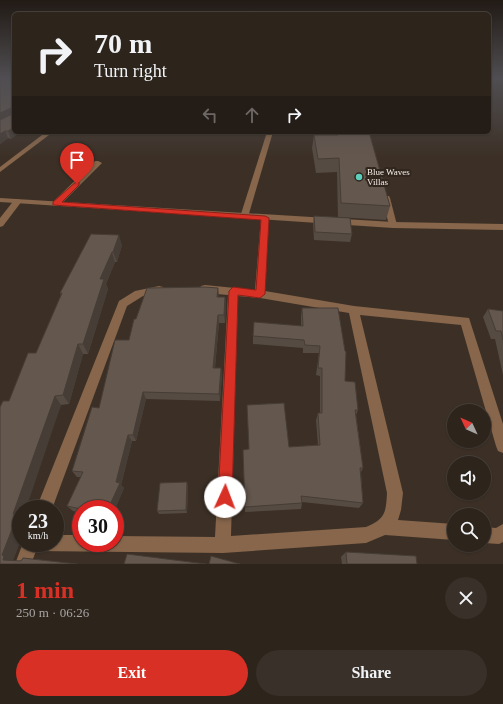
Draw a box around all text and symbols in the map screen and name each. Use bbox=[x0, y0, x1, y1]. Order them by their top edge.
icon: right bbox=[28, 28, 80, 80]
text: 70 m bbox=[94, 28, 152, 59]
text: Turn right bbox=[94, 61, 167, 81]
icon: left bbox=[199, 104, 221, 126]
icon: ahead bbox=[241, 104, 263, 126]
icon: right bbox=[283, 104, 305, 126]
pin bbox=[60, 143, 94, 184]
icon: arrive bbox=[66, 149, 88, 171]
place label: Blue Waves Villas bbox=[367, 167, 410, 187]
marker: Blue Waves Villas bbox=[354, 172, 364, 182]
north arrow bbox=[447, 404, 491, 448]
map controls bbox=[447, 404, 491, 552]
button: sound bbox=[447, 456, 491, 500]
position arrow bbox=[204, 476, 246, 518]
speed limit sign: 30 bbox=[72, 500, 124, 552]
button: search bbox=[447, 508, 491, 552]
text: 23 bbox=[28, 510, 48, 532]
text: km/h bbox=[28, 530, 48, 541]
text: 1 min bbox=[16, 577, 74, 603]
button: close bbox=[445, 577, 487, 619]
text: 250 m · 06:26 bbox=[16, 605, 89, 620]
button: Exit bbox=[16, 650, 248, 696]
button: Share bbox=[256, 650, 487, 696]

